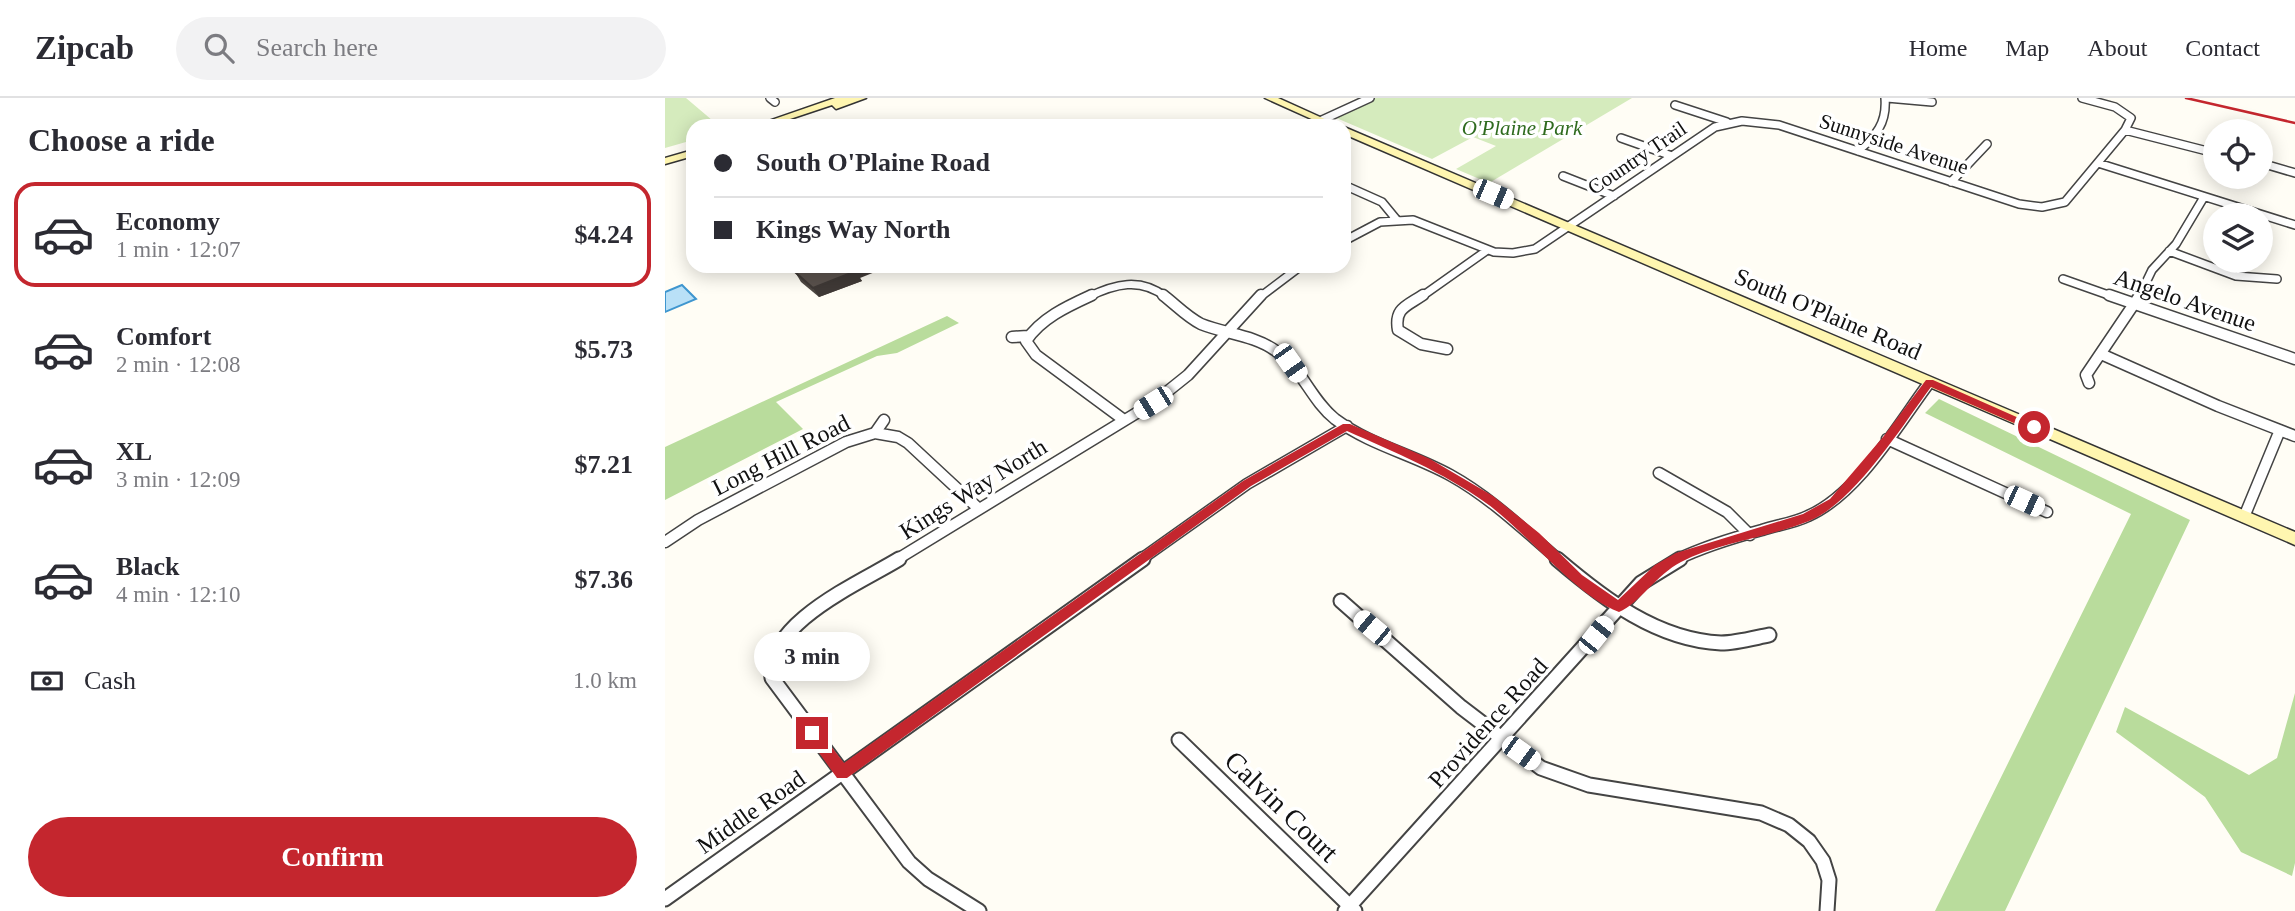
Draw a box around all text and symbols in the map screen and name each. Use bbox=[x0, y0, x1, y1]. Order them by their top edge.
search box bbox=[176, 17, 666, 80]
icon: search bbox=[200, 29, 238, 67]
text: Zipcab bbox=[35, 30, 134, 66]
text: Search here bbox=[256, 33, 378, 62]
text: Home bbox=[1909, 35, 1967, 61]
text: Map bbox=[2005, 35, 2049, 61]
text: About bbox=[2087, 35, 2147, 61]
text: Contact bbox=[2185, 35, 2260, 61]
street label: Sunnyside Avenue bbox=[1816, 109, 1972, 179]
park label: O'Plaine Park bbox=[1462, 116, 1583, 140]
street label: Country Trail bbox=[1583, 116, 1691, 200]
map controls bbox=[2203, 119, 2273, 273]
button: locate bbox=[2203, 119, 2273, 189]
text: Choose a ride bbox=[28, 122, 215, 158]
text: South O'Plaine Road bbox=[756, 148, 990, 177]
car bbox=[1470, 176, 1517, 212]
icon: car bbox=[32, 203, 95, 266]
button: layers bbox=[2203, 203, 2273, 273]
text: Economy bbox=[116, 207, 220, 236]
text: Kings Way North bbox=[756, 215, 951, 244]
text: $4.24 bbox=[575, 220, 633, 249]
text: 1 min · 12:07 bbox=[116, 237, 241, 262]
street label: South O'Plaine Road bbox=[1731, 263, 1925, 365]
street label: Angelo Avenue bbox=[2111, 264, 2259, 336]
icon: car bbox=[32, 318, 95, 381]
text: Comfort bbox=[116, 322, 211, 351]
text: $5.73 bbox=[575, 335, 633, 364]
car bbox=[1270, 340, 1311, 386]
text: 2 min · 12:08 bbox=[116, 352, 241, 377]
car bbox=[1130, 383, 1177, 423]
street label: Long Hill Road bbox=[708, 409, 854, 501]
route start bbox=[2018, 411, 2050, 443]
icon: car bbox=[32, 433, 95, 496]
street label: Kings Way North bbox=[895, 433, 1051, 545]
text: XL bbox=[116, 437, 152, 466]
text: $7.21 bbox=[575, 450, 633, 479]
text: 3 min · 12:09 bbox=[116, 467, 241, 492]
car bbox=[2001, 483, 2048, 519]
icon: car bbox=[32, 548, 95, 611]
text: Black bbox=[116, 552, 180, 581]
text: $7.36 bbox=[575, 565, 633, 594]
text: 4 min · 12:10 bbox=[116, 582, 241, 607]
car bbox=[1350, 606, 1395, 650]
car bbox=[1575, 612, 1618, 658]
callout: 3 min bbox=[754, 632, 870, 680]
text: 3 min bbox=[784, 644, 840, 669]
street label: Providence Road bbox=[1423, 653, 1553, 793]
icon: cash bbox=[28, 662, 66, 700]
text: Cash bbox=[84, 666, 136, 695]
text: 1.0 km bbox=[573, 668, 637, 693]
route end bbox=[796, 717, 828, 749]
car bbox=[1498, 732, 1545, 774]
street label: Calvin Court bbox=[1219, 745, 1345, 868]
street label: Middle Road bbox=[692, 765, 810, 859]
button: Confirm bbox=[28, 817, 637, 897]

